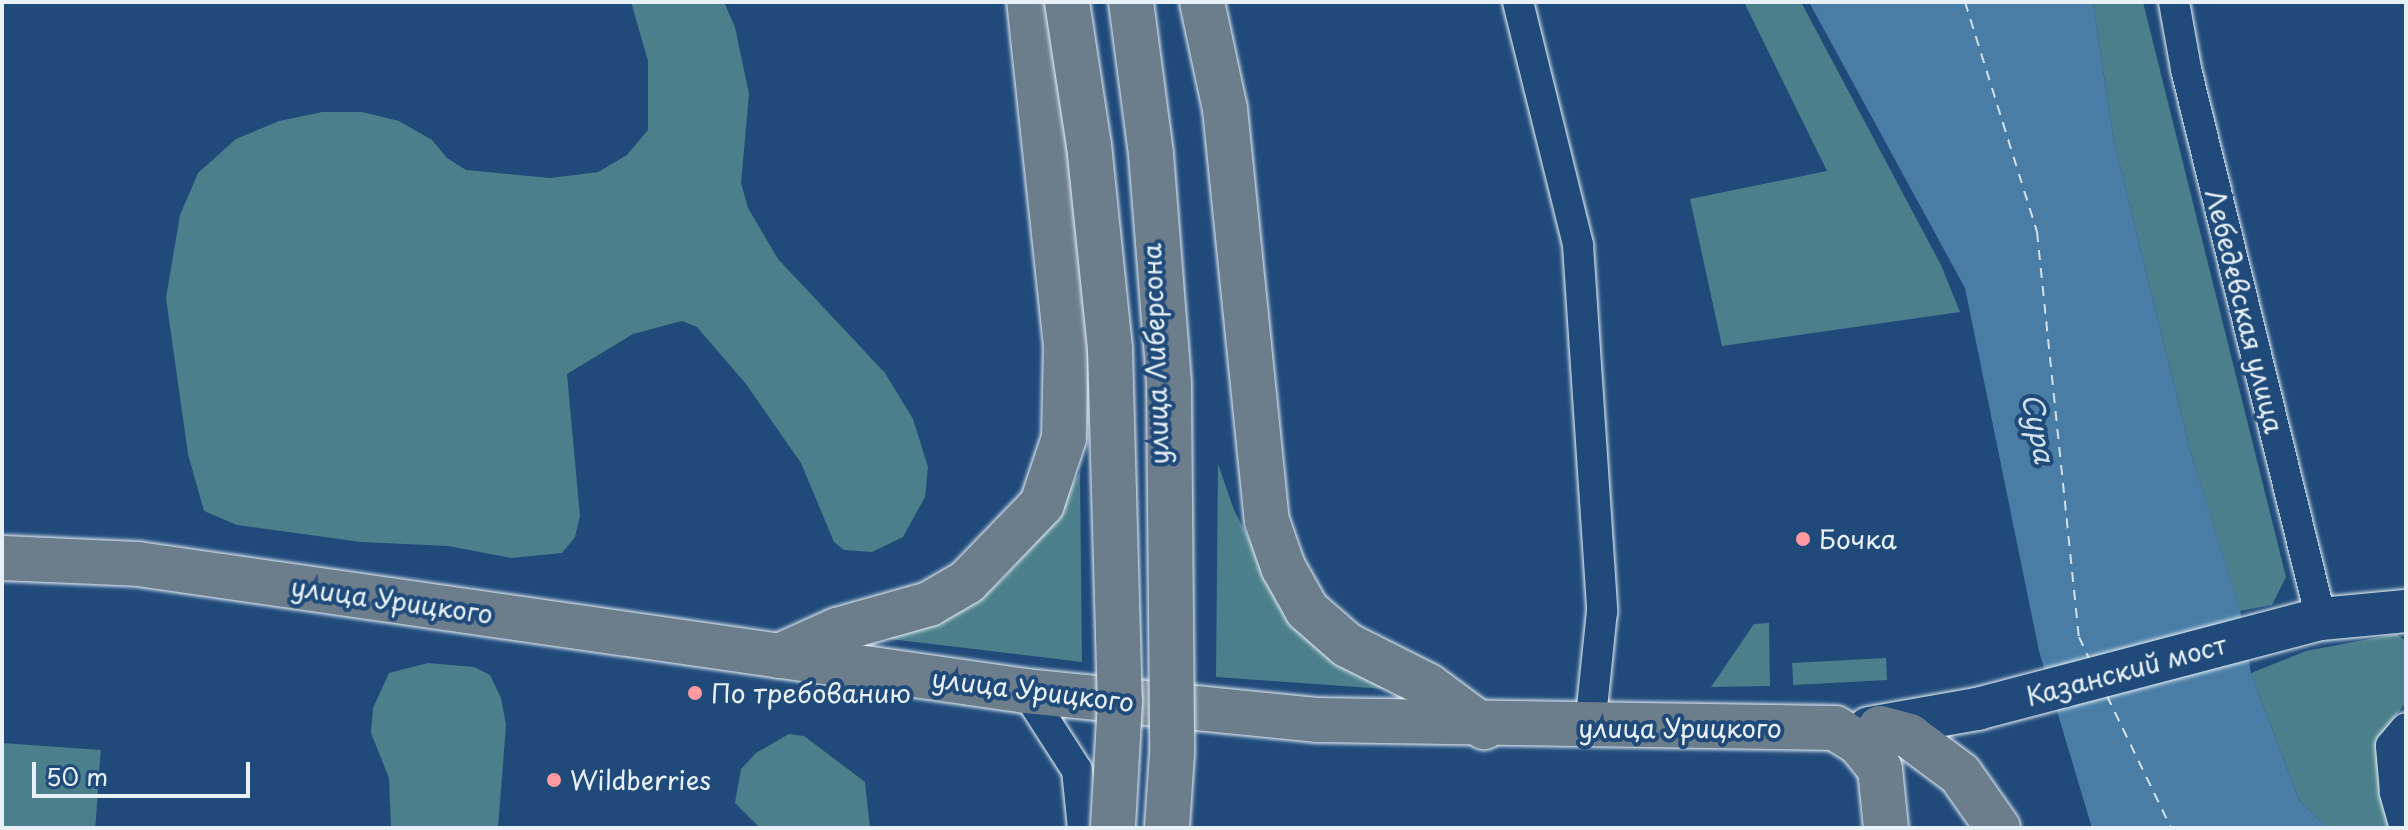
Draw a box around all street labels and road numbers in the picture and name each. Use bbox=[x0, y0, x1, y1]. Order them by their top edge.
street label: Лебедевская улица bbox=[2199, 185, 2291, 437]
street label: улица Либерсона bbox=[1136, 242, 1174, 466]
street label: улица Урицкого bbox=[288, 570, 496, 630]
street label: Казанский мост bbox=[2022, 628, 2230, 712]
street label: улица Урицкого bbox=[929, 662, 1137, 718]
street label: улица Урицкого bbox=[1577, 712, 1783, 744]

